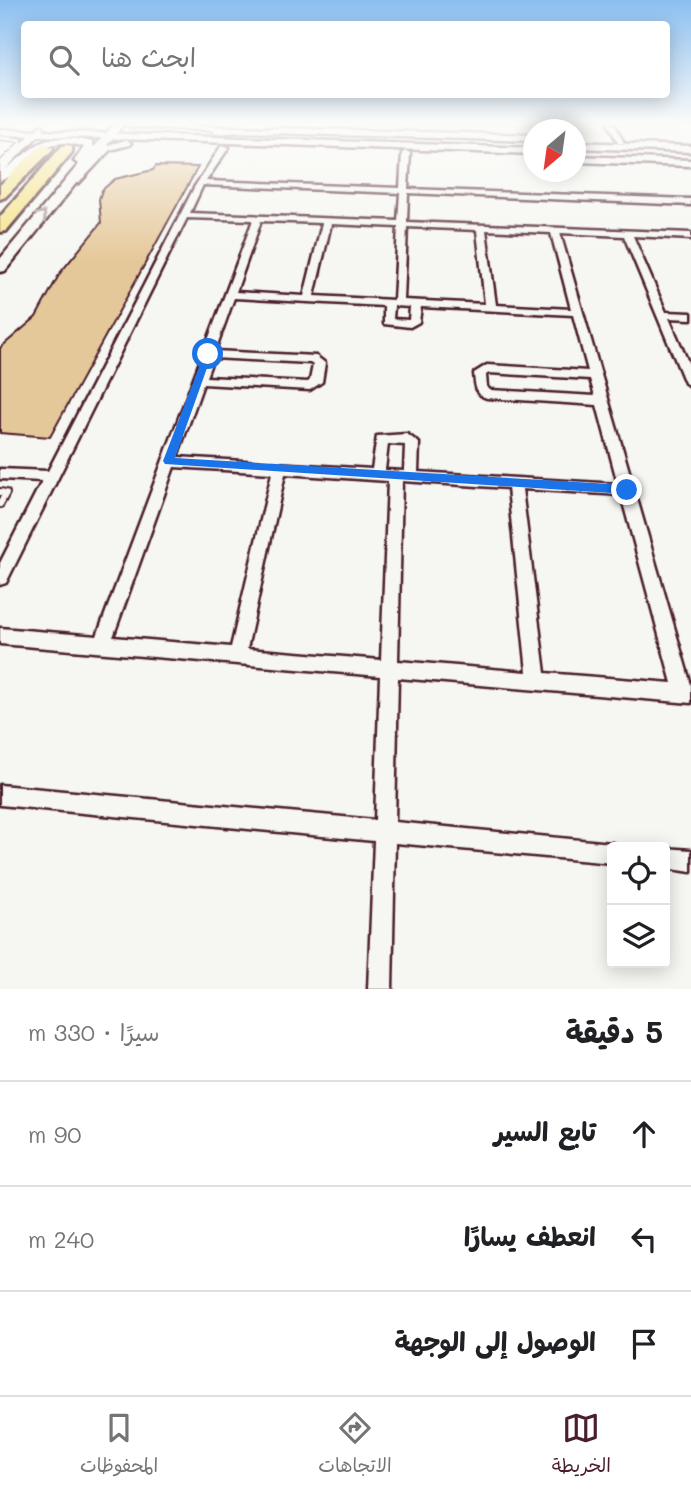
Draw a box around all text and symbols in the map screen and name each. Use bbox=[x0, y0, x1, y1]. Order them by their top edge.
search box bbox=[21, 21, 670, 98]
text: ابحث هنا bbox=[101, 40, 196, 74]
icon: search bbox=[45, 41, 83, 79]
north arrow bbox=[523, 119, 586, 182]
one-way arrow bbox=[34, 210, 47, 222]
route start bbox=[192, 338, 223, 369]
route end bbox=[611, 474, 642, 505]
map controls bbox=[607, 842, 670, 968]
button: locate bbox=[607, 842, 670, 905]
button: layers bbox=[607, 905, 670, 968]
text: 5 دقيقة bbox=[565, 1011, 663, 1051]
text: سيرًا · 330 m bbox=[28, 1017, 160, 1047]
text: تابع السير bbox=[494, 1114, 596, 1148]
icon: ahead bbox=[625, 1115, 663, 1153]
text: 90 m bbox=[28, 1119, 82, 1149]
text: انعطف يسارًا bbox=[464, 1219, 596, 1253]
icon: left bbox=[625, 1220, 663, 1258]
text: 240 m bbox=[28, 1224, 94, 1254]
text: الوصول إلى الوجهة bbox=[394, 1324, 596, 1358]
icon: arrive bbox=[625, 1325, 663, 1363]
tab: المحفوظات bbox=[80, 1409, 158, 1482]
tab: الاتجاهات bbox=[318, 1409, 392, 1482]
tab: الخريطة bbox=[552, 1409, 611, 1482]

